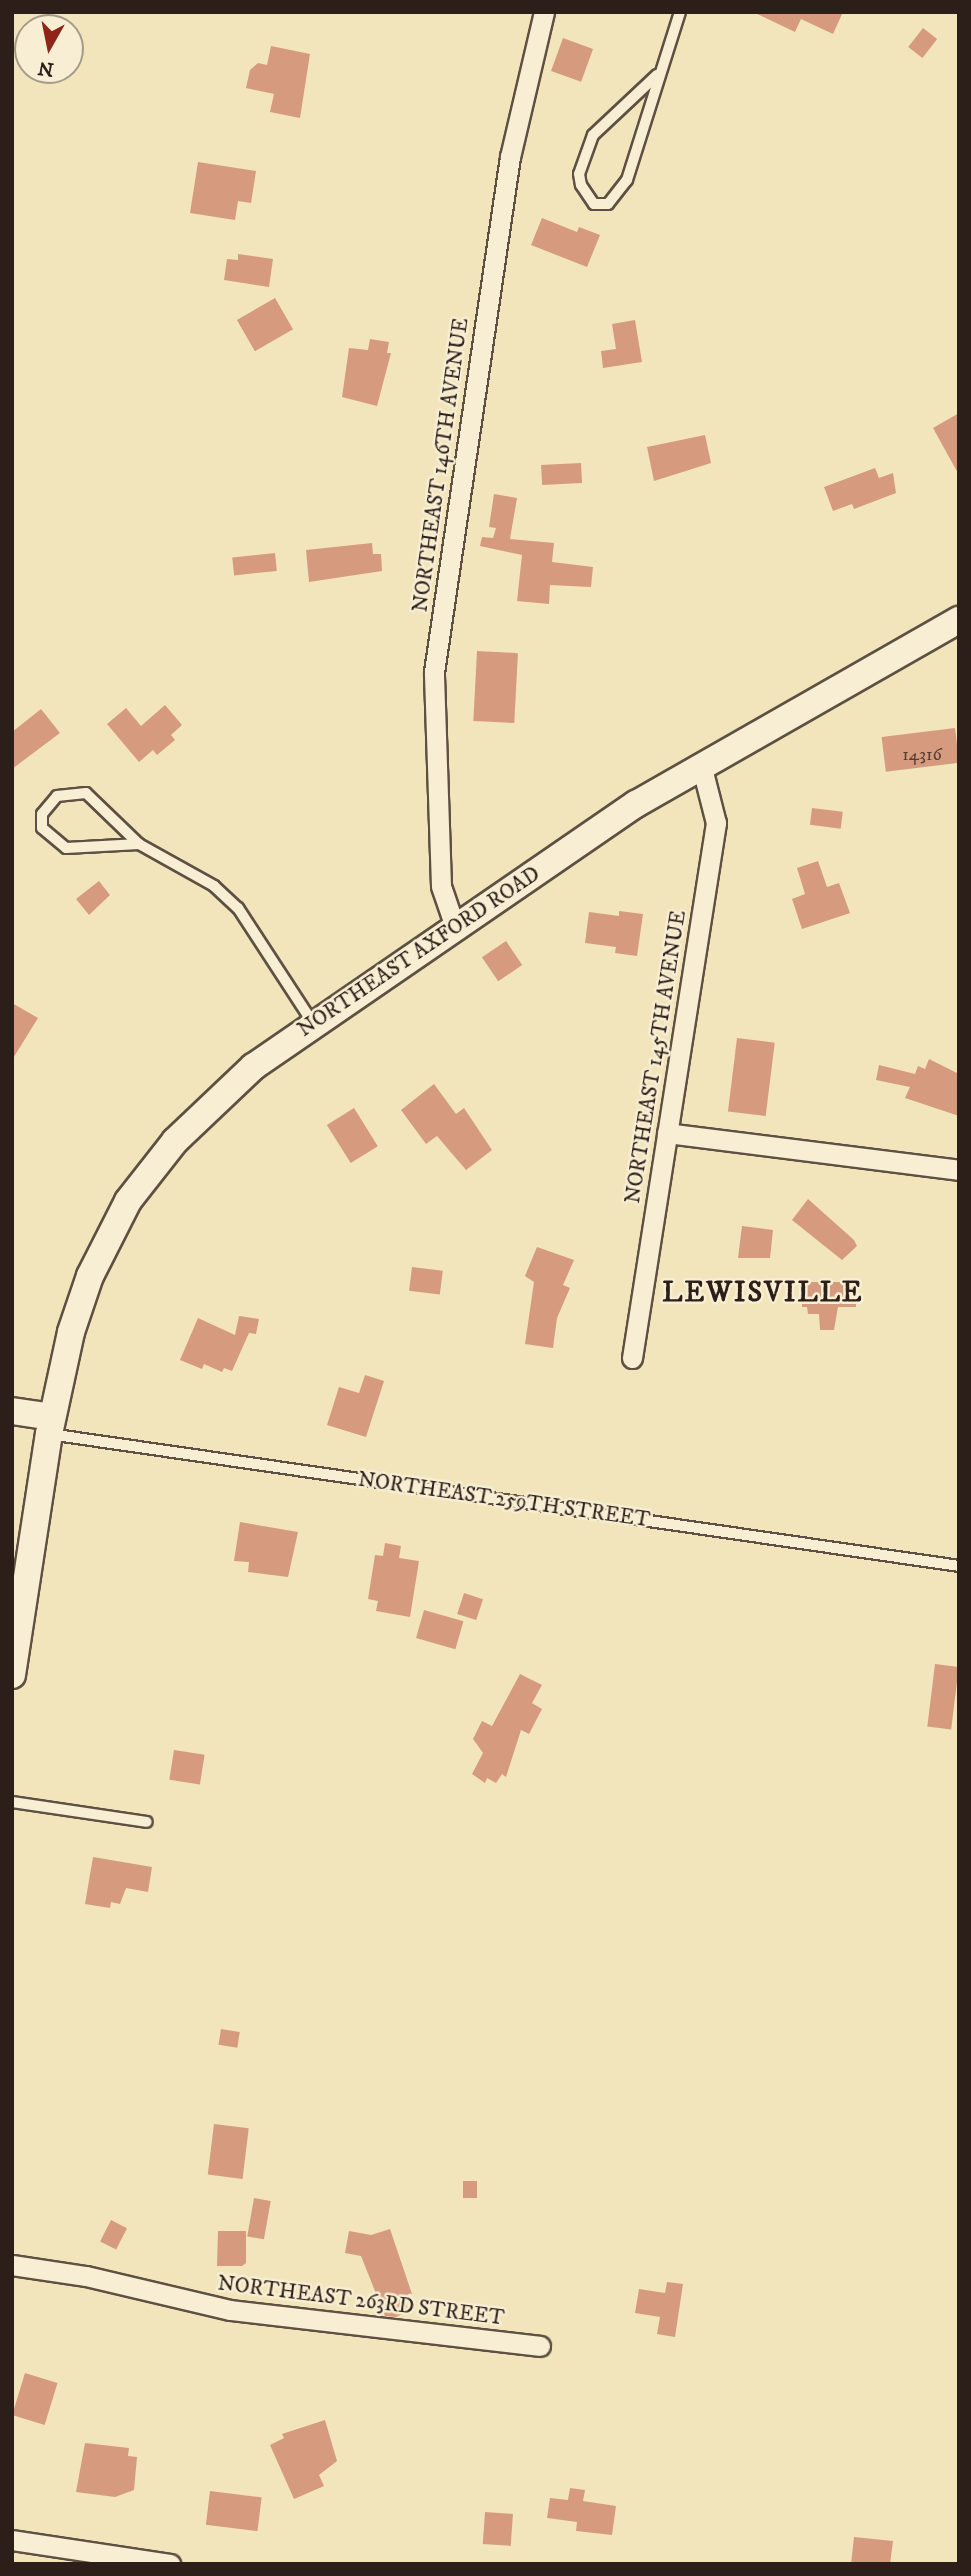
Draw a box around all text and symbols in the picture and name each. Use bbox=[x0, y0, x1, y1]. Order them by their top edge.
north arrow bbox=[14, 14, 84, 84]
text: N bbox=[36, 56, 55, 81]
street label: NORTHEAST 146TH AVENUE bbox=[408, 316, 474, 614]
house number: 14316 bbox=[902, 744, 942, 766]
street label: NORTHEAST AXFORD ROAD bbox=[293, 861, 545, 1043]
street label: NORTHEAST 145TH AVENUE bbox=[620, 909, 692, 1205]
district label: LEWISVILLE bbox=[664, 1276, 862, 1310]
street label: NORTHEAST 259TH STREET bbox=[356, 1467, 652, 1533]
street label: NORTHEAST 263RD STREET bbox=[216, 2271, 506, 2331]

